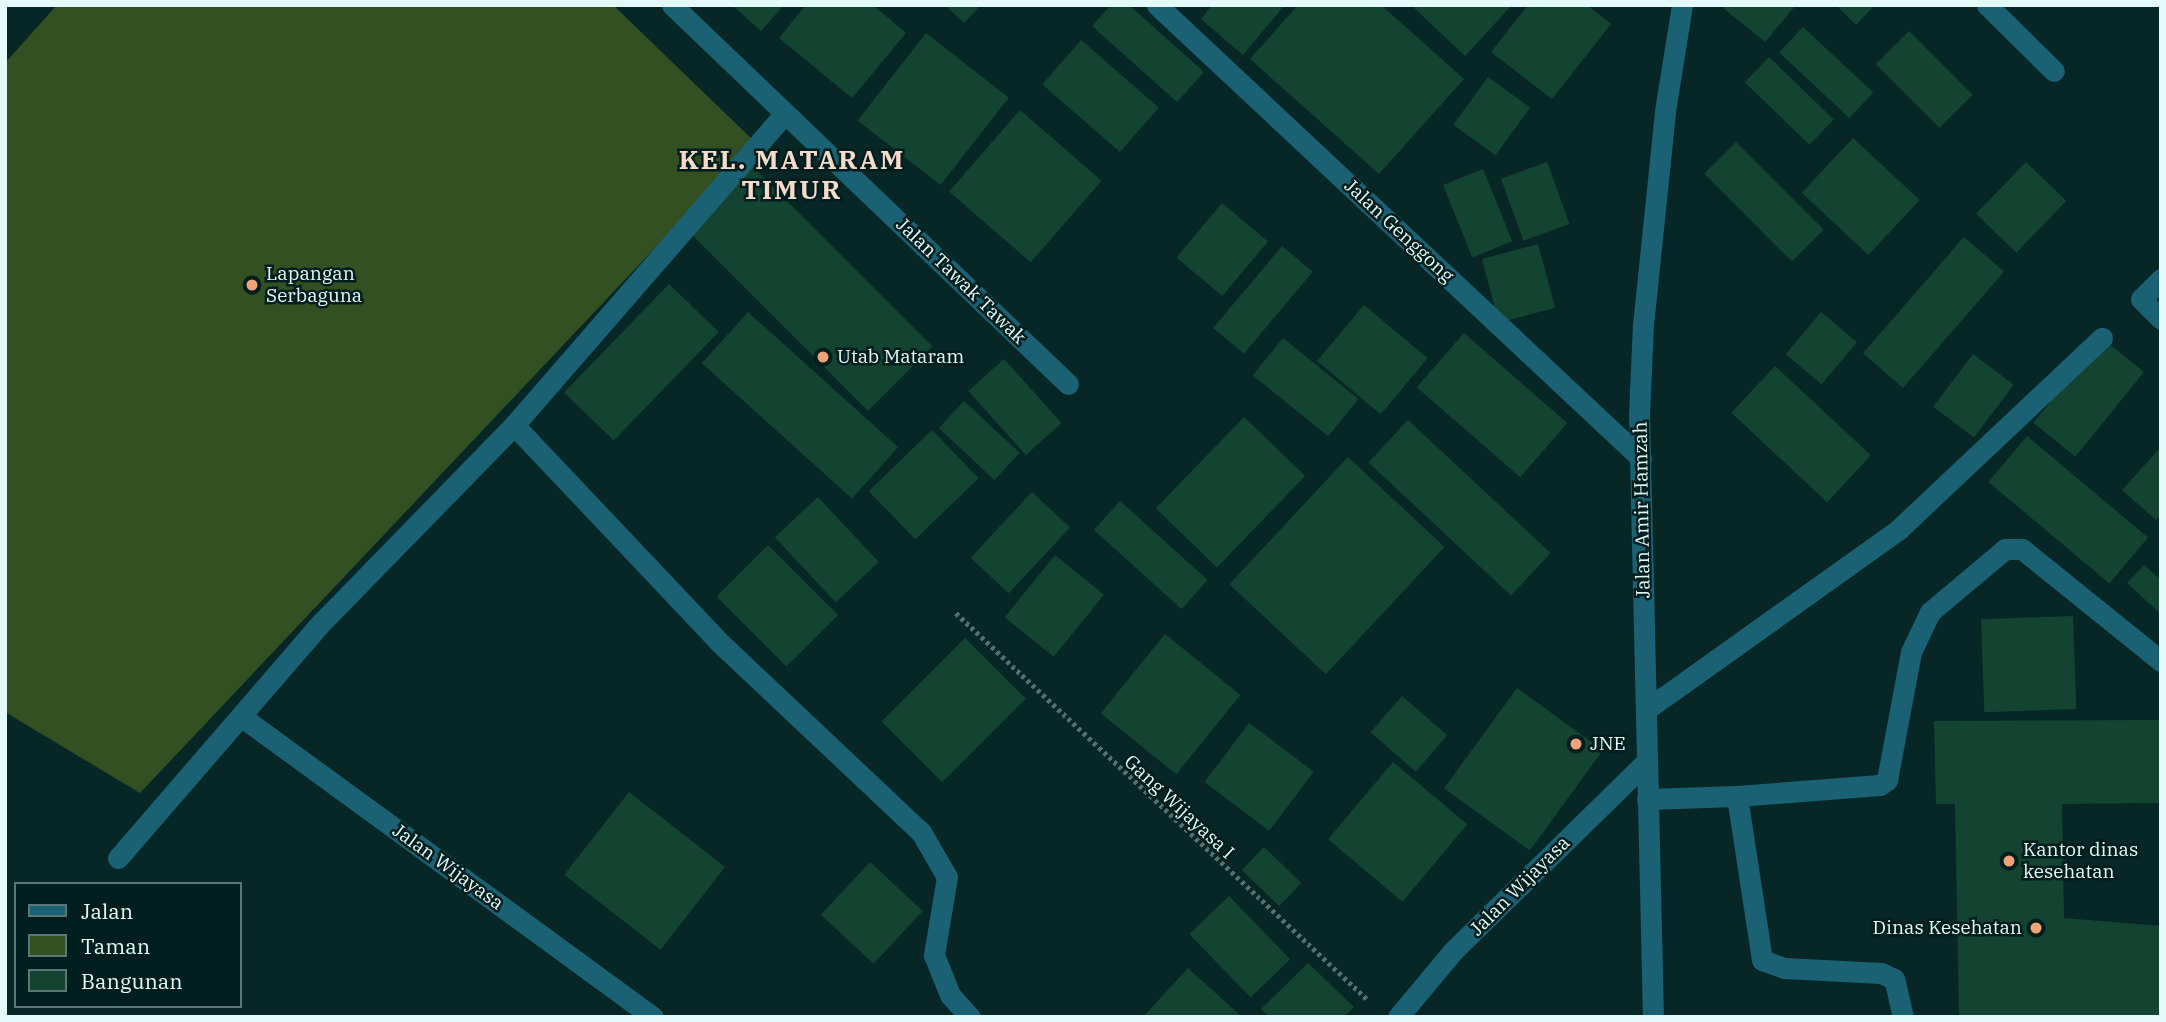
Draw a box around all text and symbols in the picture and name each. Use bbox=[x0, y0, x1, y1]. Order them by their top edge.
district label: KEL. MATARAM TIMUR bbox=[680, 144, 904, 206]
street label: Jalan Genggong bbox=[1340, 174, 1458, 288]
street label: Jalan Tawak Tawak bbox=[891, 213, 1031, 349]
place label: Lapangan Serbaguna bbox=[266, 263, 362, 307]
marker: Lapangan Serbaguna bbox=[244, 277, 260, 293]
place label: Utab Mataram bbox=[837, 346, 964, 368]
marker: Utab Mataram bbox=[815, 349, 831, 365]
street label: Jalan Amir Hamzah bbox=[1629, 421, 1655, 599]
place label: JNE bbox=[1590, 733, 1626, 755]
marker: JNE bbox=[1568, 736, 1584, 752]
street label: Gang Wijayasa I bbox=[1119, 750, 1239, 864]
street label: Jalan Wijayasa bbox=[388, 819, 508, 915]
street label: Jalan Wijayasa bbox=[1465, 831, 1575, 941]
place label: Kantor dinas kesehatan bbox=[2023, 839, 2138, 883]
marker: Kantor dinas kesehatan bbox=[2001, 853, 2017, 869]
legend bbox=[14, 882, 242, 1008]
text: Jalan bbox=[81, 897, 133, 925]
place label: Dinas Kesehatan bbox=[1873, 917, 2022, 939]
marker: Dinas Kesehatan bbox=[2028, 920, 2044, 936]
text: Taman bbox=[81, 932, 150, 960]
text: Bangunan bbox=[81, 967, 183, 995]

